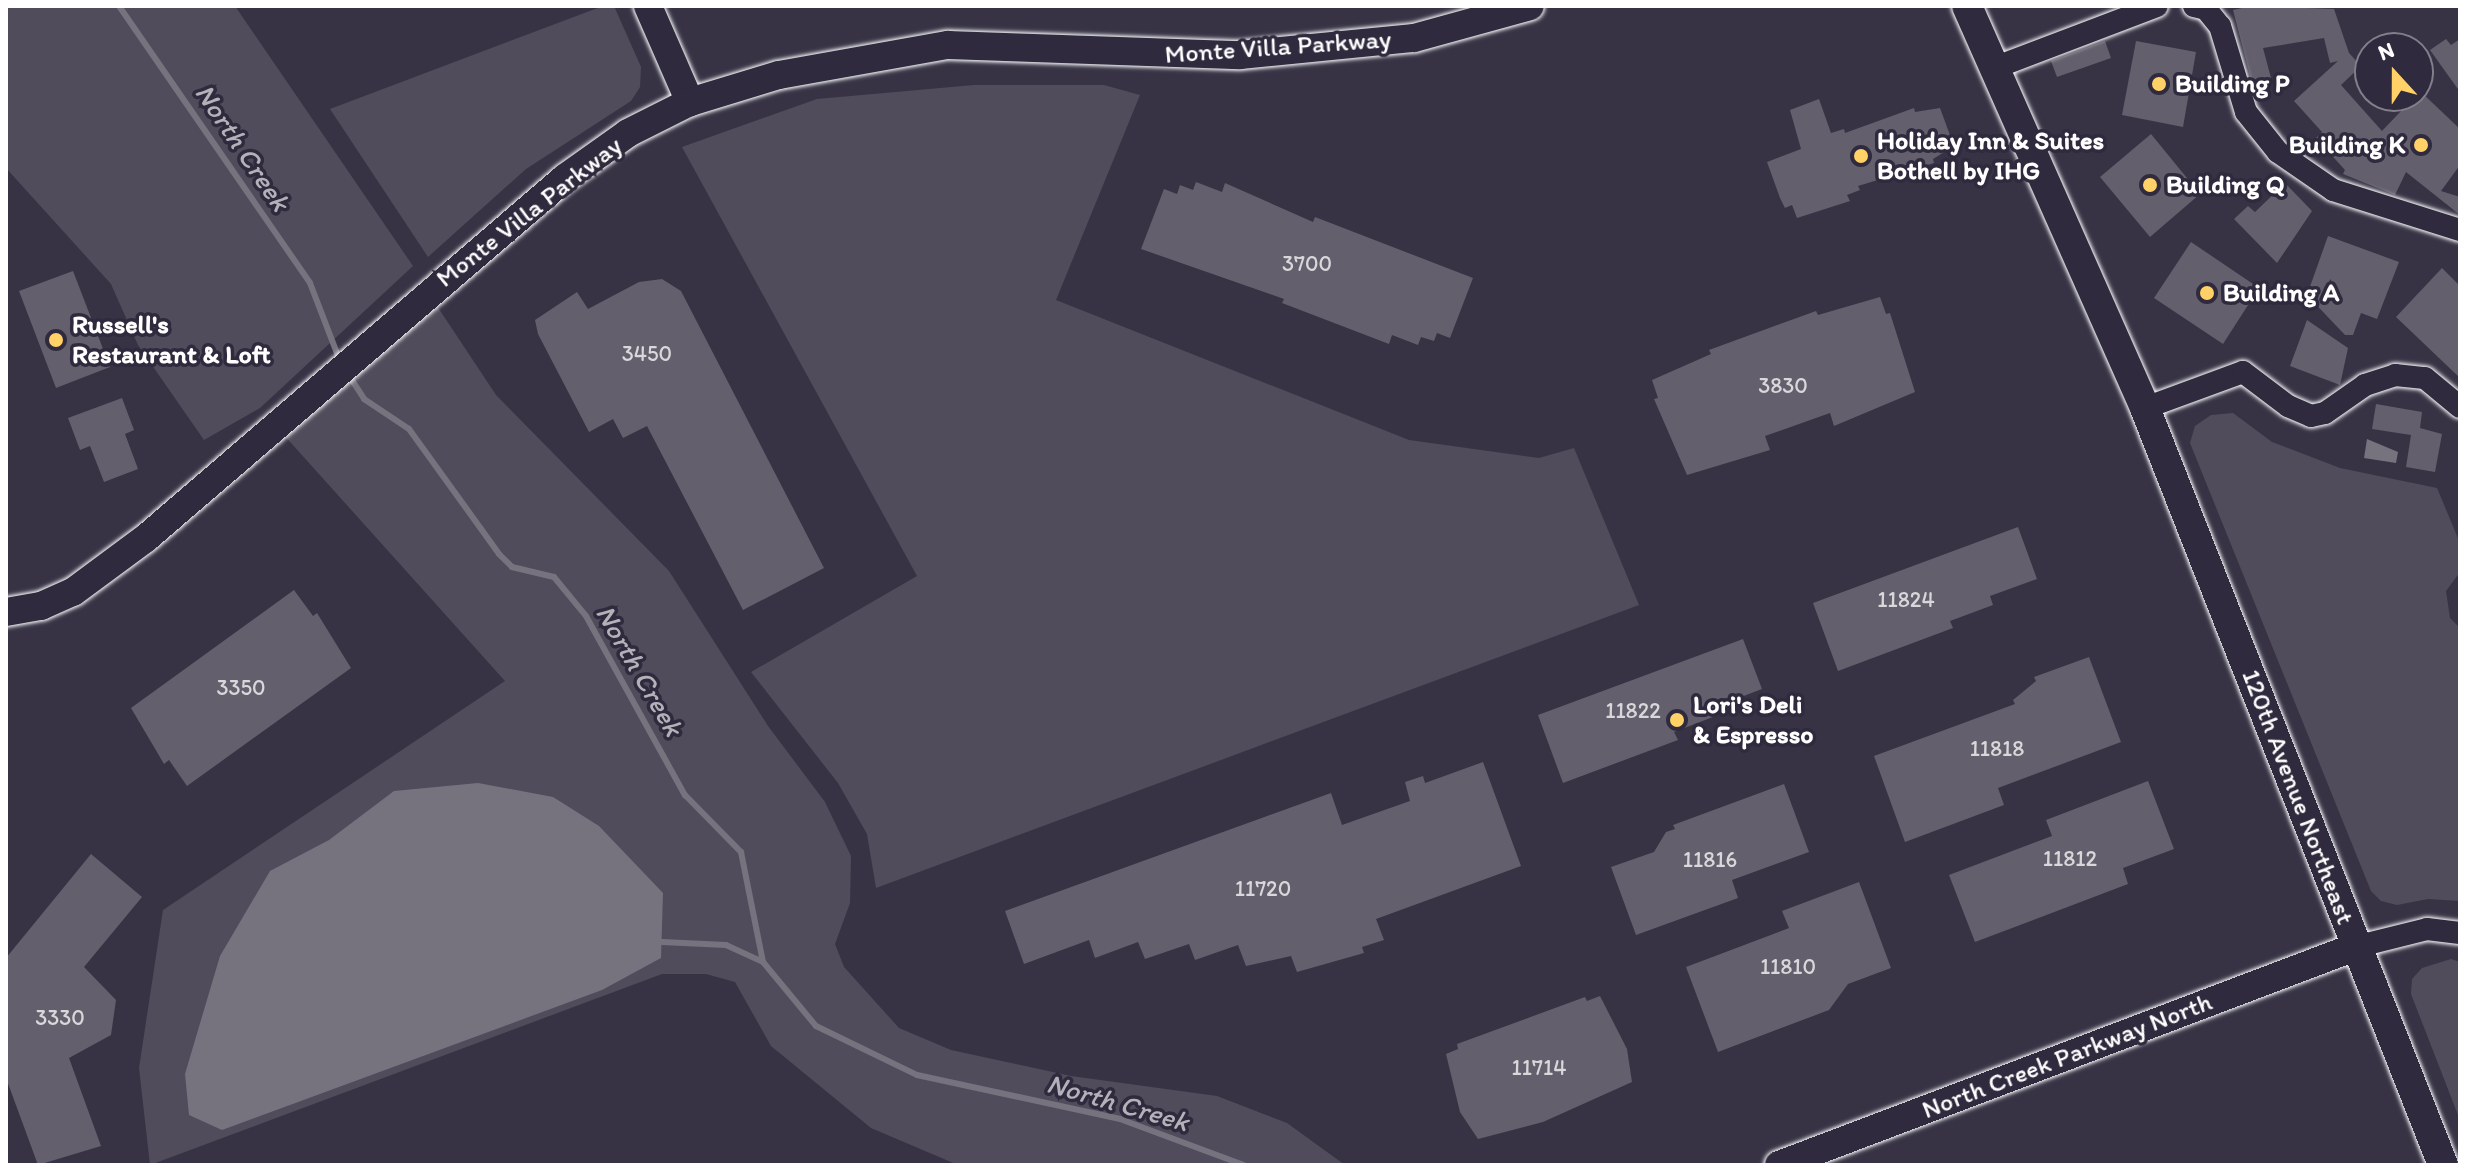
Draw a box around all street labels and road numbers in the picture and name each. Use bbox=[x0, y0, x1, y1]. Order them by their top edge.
street label: Monte Villa Parkway bbox=[1164, 24, 1392, 70]
street label: Monte Villa Parkway bbox=[431, 130, 627, 294]
street label: 120th Avenue Northeast bbox=[2235, 666, 2361, 928]
street label: North Creek Parkway North bbox=[1919, 987, 2215, 1125]

